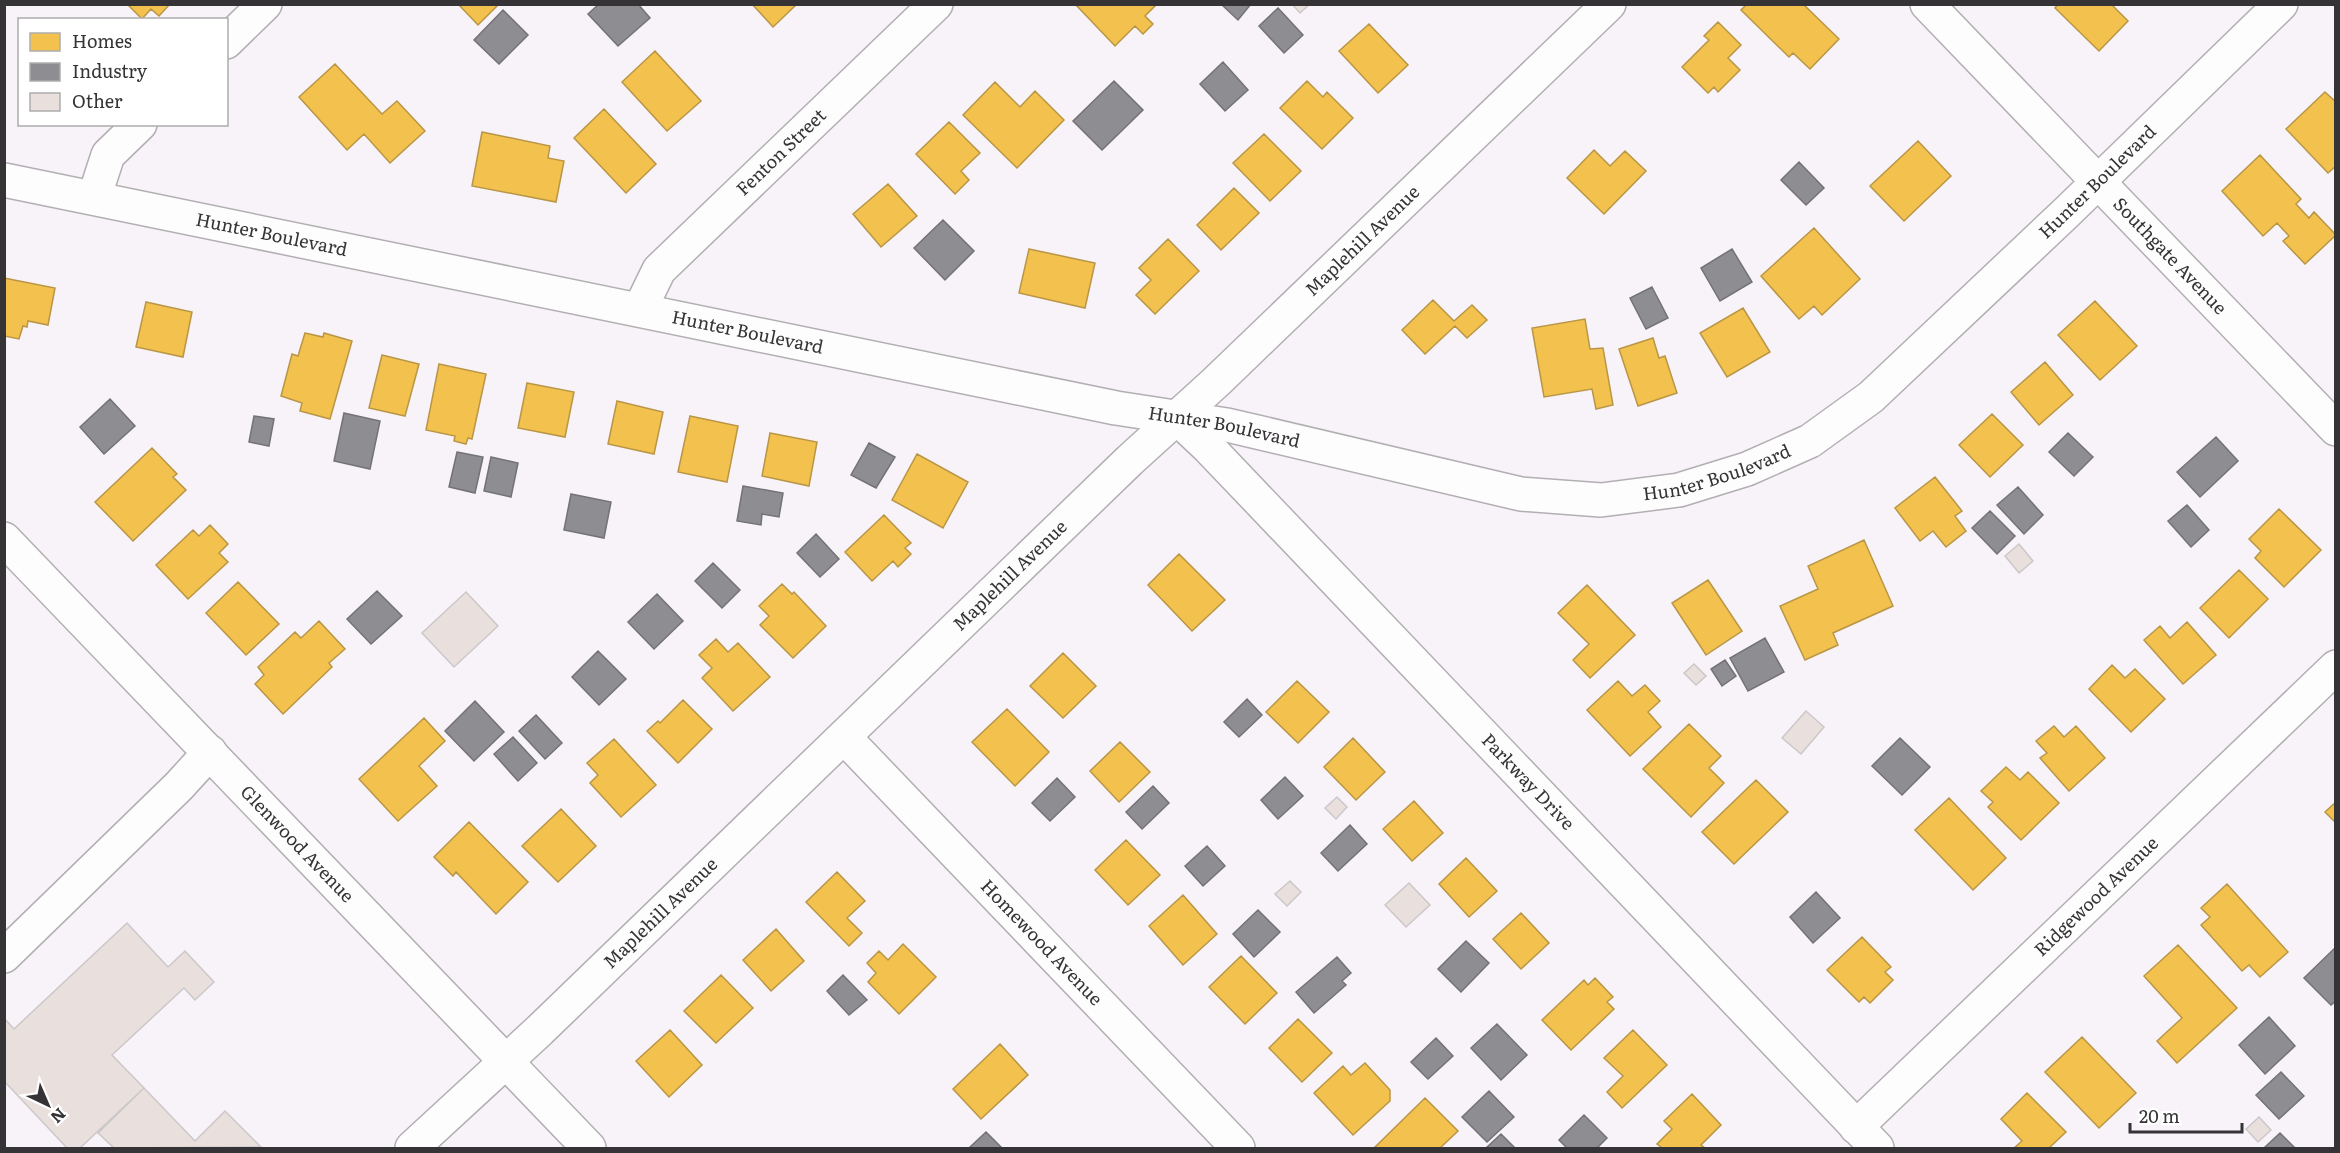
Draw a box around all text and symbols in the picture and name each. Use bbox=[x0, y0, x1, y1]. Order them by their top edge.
legend bbox=[18, 18, 228, 126]
text: Homes bbox=[72, 27, 132, 54]
text: Industry bbox=[72, 57, 148, 84]
text: Other bbox=[72, 87, 123, 114]
street label: Fenton Street bbox=[729, 101, 832, 201]
street label: Hunter Boulevard bbox=[2032, 118, 2161, 244]
street label: Maplehill Avenue bbox=[1298, 178, 1425, 302]
street label: Southgate Avenue bbox=[2108, 190, 2234, 320]
street label: Hunter Boulevard bbox=[194, 205, 350, 262]
street label: Hunter Boulevard bbox=[670, 302, 826, 360]
street label: Hunter Boulevard bbox=[1147, 398, 1303, 454]
street label: Hunter Boulevard bbox=[1641, 436, 1794, 507]
street label: Maplehill Avenue bbox=[946, 513, 1073, 636]
street label: Parkway Drive bbox=[1476, 727, 1582, 835]
street label: Glenwood Avenue bbox=[235, 778, 361, 908]
street label: Ridgewood Avenue bbox=[2027, 829, 2164, 962]
street label: Maplehill Avenue bbox=[596, 850, 723, 974]
street label: Homewood Avenue bbox=[975, 872, 1110, 1011]
north arrow bbox=[18, 1075, 78, 1135]
scale bar bbox=[2130, 1096, 2242, 1134]
text: 20 m bbox=[2139, 1102, 2180, 1129]
text: N bbox=[46, 1103, 72, 1130]

